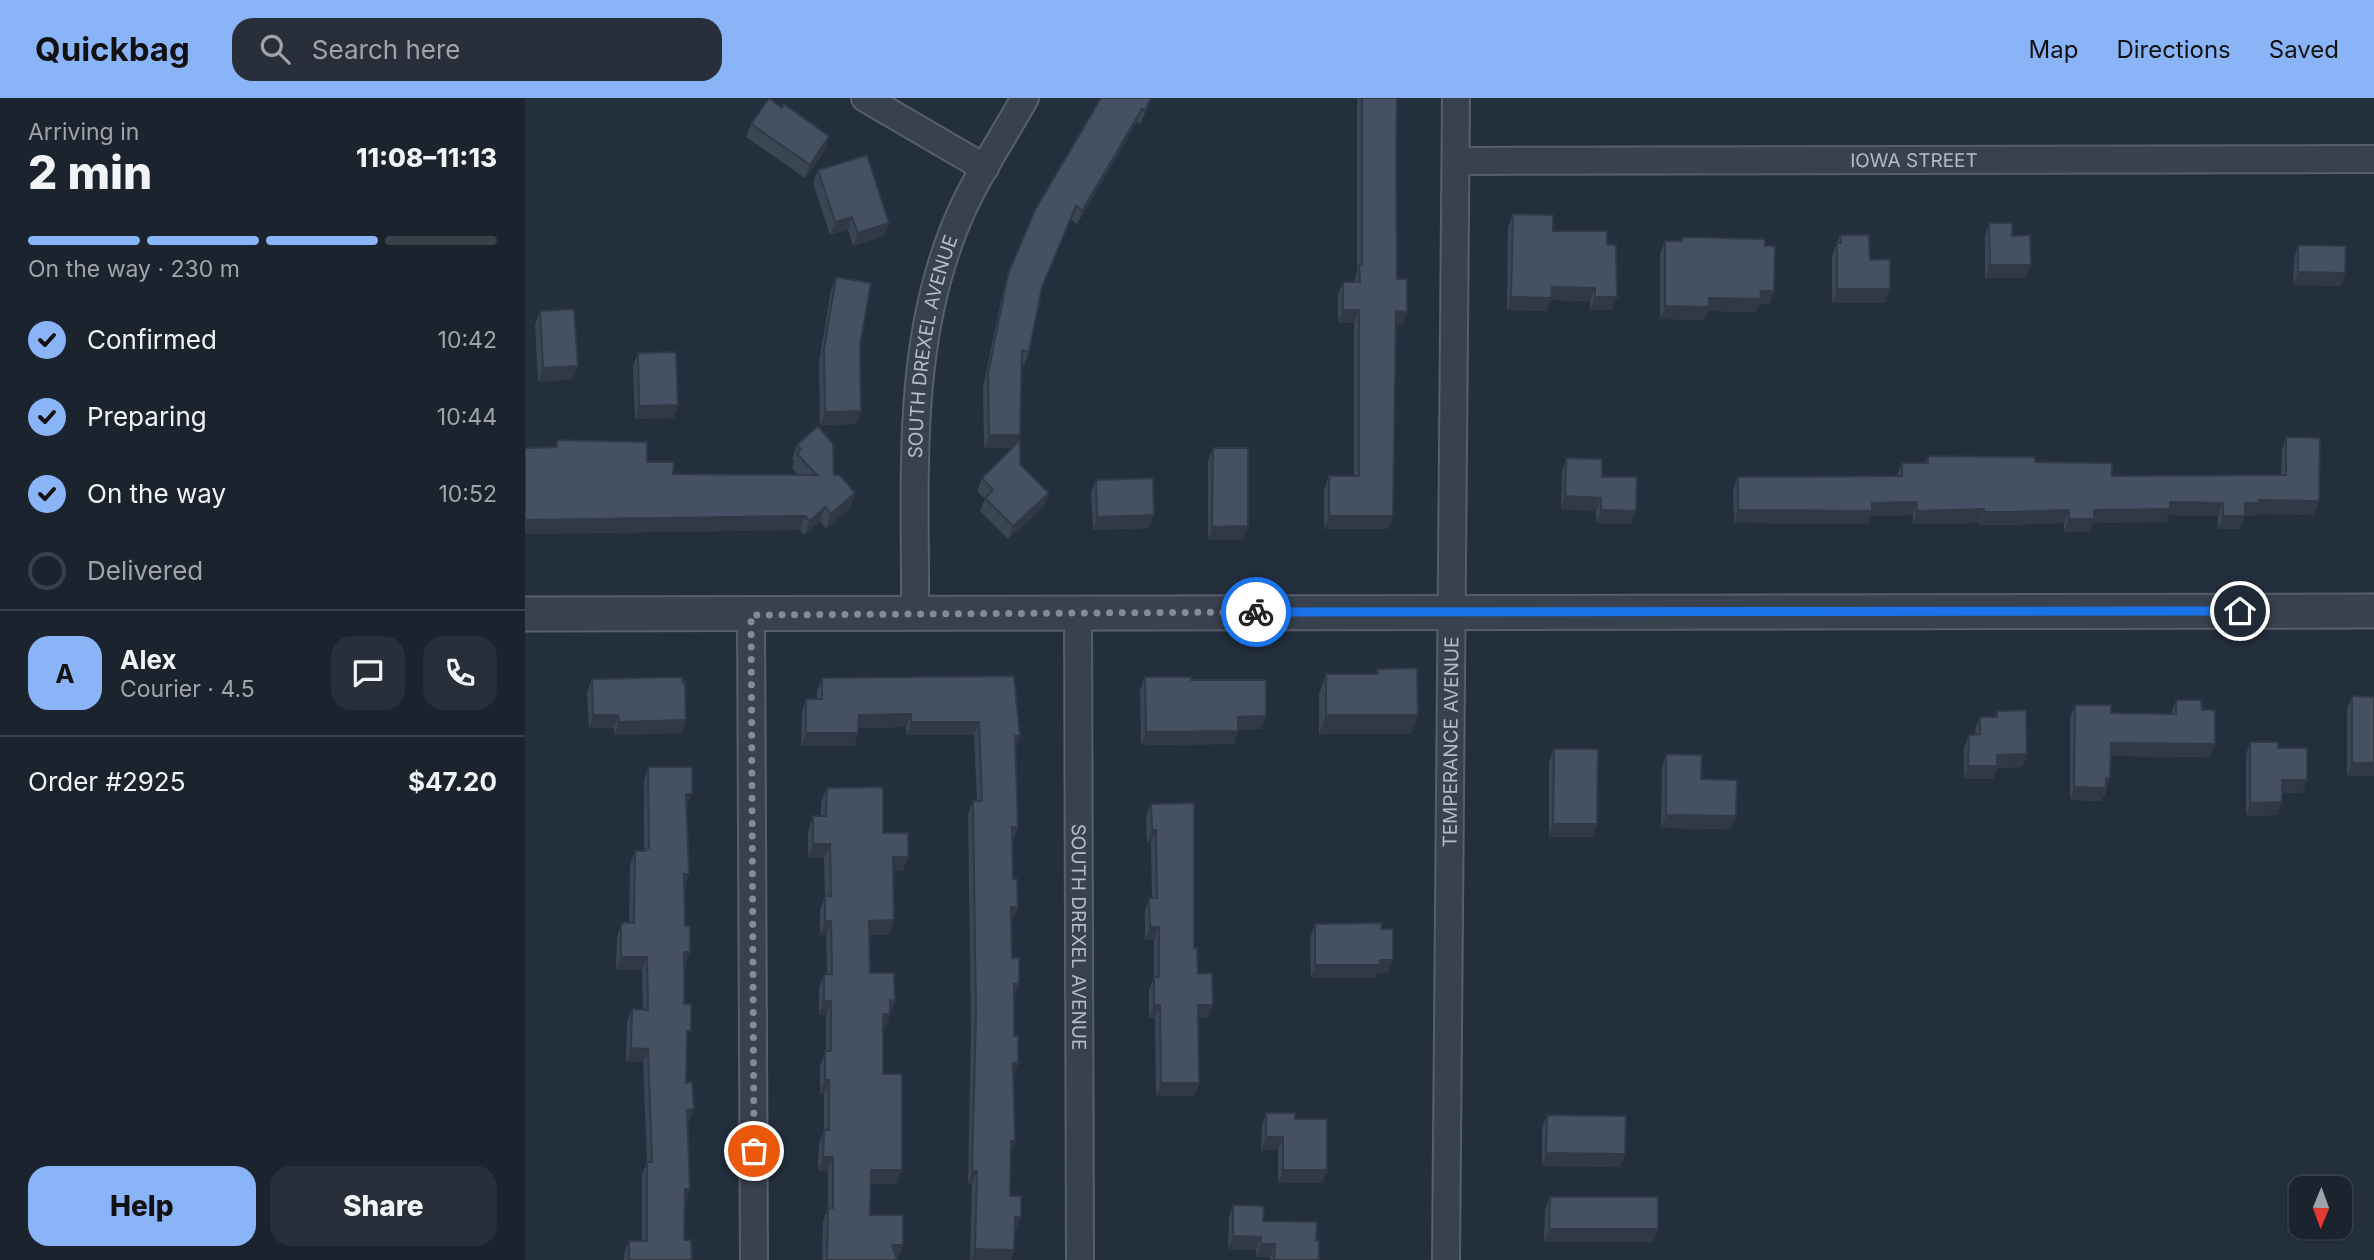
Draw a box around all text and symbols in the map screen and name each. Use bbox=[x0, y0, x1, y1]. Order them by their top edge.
search box bbox=[232, 18, 722, 81]
text: Quickbag bbox=[35, 29, 190, 69]
icon: search bbox=[256, 30, 294, 68]
text: Search here bbox=[312, 34, 460, 65]
text: Map bbox=[2029, 35, 2078, 64]
text: Directions bbox=[2116, 35, 2231, 64]
text: Saved bbox=[2269, 35, 2339, 64]
text: Arriving in bbox=[28, 118, 139, 146]
text: 11:08–11:13 bbox=[356, 142, 497, 173]
text: 2 min bbox=[28, 144, 152, 200]
street label: IOWA STREET bbox=[1850, 148, 1978, 172]
street label: SOUTH DREXEL AVENUE bbox=[904, 232, 962, 459]
text: On the way · 230 m bbox=[28, 255, 240, 283]
icon: check bbox=[28, 321, 66, 359]
text: Confirmed bbox=[87, 324, 217, 355]
text: 10:42 bbox=[438, 326, 497, 354]
icon: check bbox=[28, 398, 66, 436]
text: Preparing bbox=[87, 401, 207, 432]
text: 10:44 bbox=[437, 403, 497, 431]
icon: check bbox=[28, 475, 66, 513]
text: On the way bbox=[87, 478, 226, 509]
text: 10:52 bbox=[439, 480, 497, 508]
text: Delivered bbox=[87, 555, 203, 586]
courier bbox=[1221, 577, 1291, 647]
pin bbox=[2210, 581, 2270, 641]
icon: home bbox=[2221, 592, 2259, 630]
icon: bike bbox=[1237, 593, 1275, 631]
button: chat bbox=[331, 636, 405, 710]
button: phone bbox=[423, 636, 497, 710]
street label: TEMPERANCE AVENUE bbox=[1438, 636, 1463, 848]
text: Alex bbox=[120, 644, 177, 675]
text: A bbox=[55, 658, 75, 689]
text: Courier · 4.5 bbox=[120, 675, 255, 703]
text: Order #2925 bbox=[28, 766, 186, 797]
text: $47.20 bbox=[408, 766, 497, 797]
street label: SOUTH DREXEL AVENUE bbox=[1067, 824, 1091, 1050]
pin bbox=[724, 1121, 784, 1181]
icon: bag bbox=[735, 1132, 773, 1170]
button: Help bbox=[28, 1166, 256, 1246]
button: Share bbox=[270, 1166, 497, 1246]
north arrow bbox=[2289, 1176, 2352, 1239]
map controls bbox=[2289, 1176, 2352, 1239]

